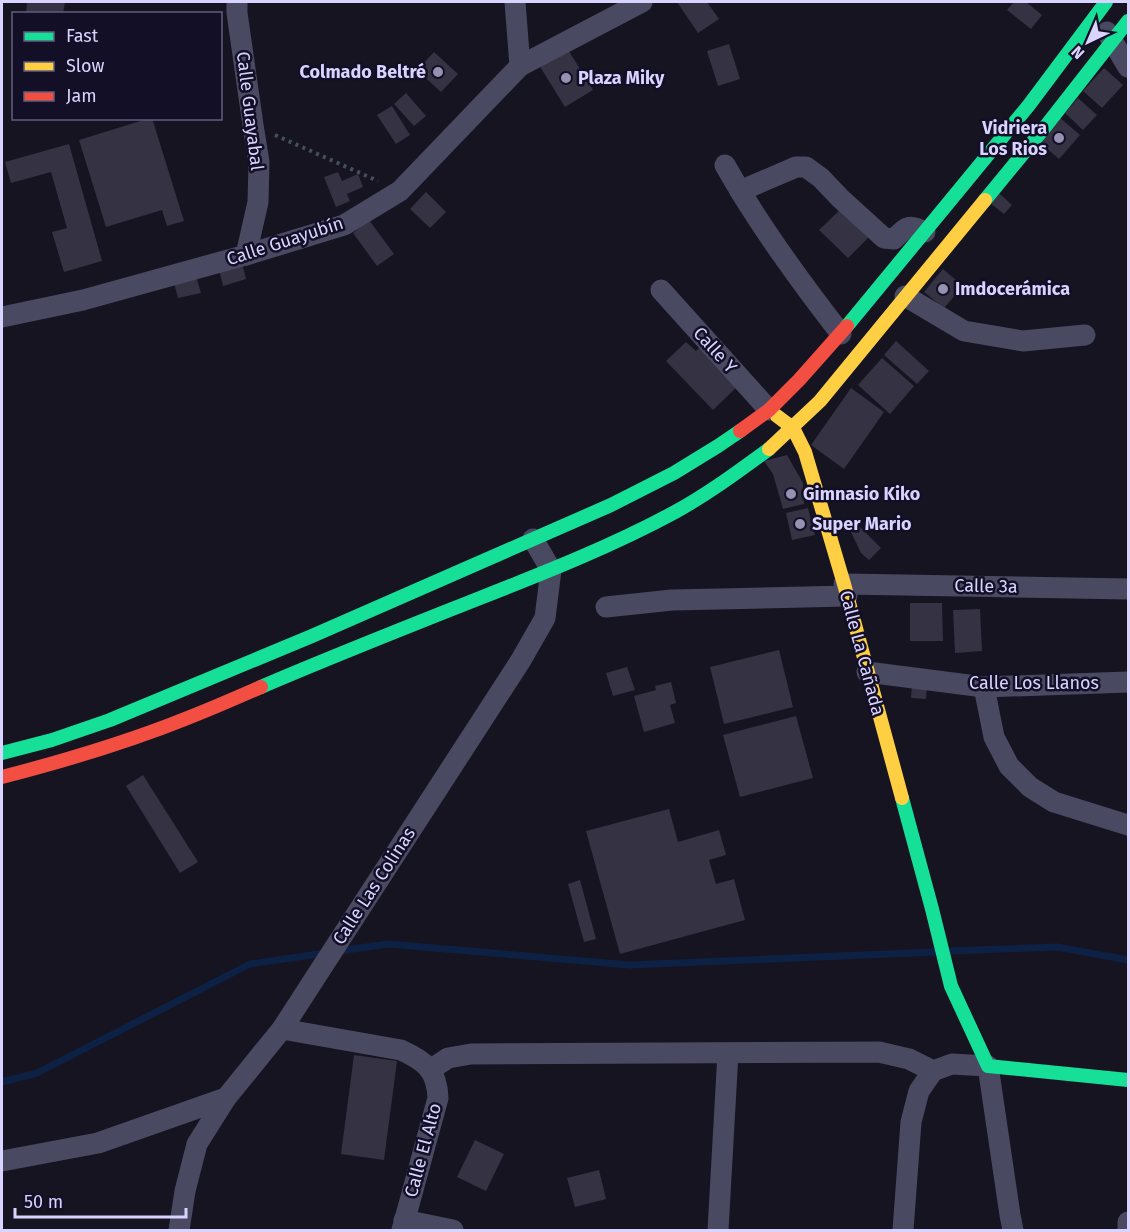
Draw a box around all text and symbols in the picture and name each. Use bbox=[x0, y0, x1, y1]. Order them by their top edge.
legend bbox=[12, 12, 222, 120]
north arrow bbox=[1058, 12, 1118, 72]
text: Fast bbox=[66, 25, 99, 47]
text: N bbox=[1068, 42, 1088, 63]
street label: Calle Guayabal bbox=[232, 50, 268, 172]
text: Slow bbox=[66, 55, 105, 77]
place label: Colmado Beltré bbox=[300, 61, 426, 83]
marker: Colmado Beltré bbox=[431, 65, 445, 79]
place label: Plaza Miky bbox=[578, 67, 665, 89]
marker: Plaza Miky bbox=[559, 71, 573, 85]
text: Jam bbox=[66, 85, 97, 107]
place label: Vidriera Los Rios bbox=[979, 117, 1047, 160]
marker: Vidriera Los Rios bbox=[1052, 131, 1066, 145]
street label: Calle Guayubín bbox=[224, 212, 346, 270]
place label: Imdocerámica bbox=[955, 278, 1070, 300]
marker: Imdocerámica bbox=[936, 282, 950, 296]
street label: Calle Y bbox=[689, 322, 741, 378]
place label: Gimnasio Kiko bbox=[803, 483, 920, 505]
marker: Gimnasio Kiko bbox=[784, 487, 798, 501]
place label: Super Mario bbox=[812, 513, 912, 535]
marker: Super Mario bbox=[793, 517, 807, 531]
street label: Calle 3a bbox=[954, 574, 1018, 598]
street label: Calle La Cañada bbox=[835, 588, 889, 718]
street label: Calle Los Llanos bbox=[969, 672, 1099, 694]
street label: Calle Las Colinas bbox=[328, 823, 420, 949]
street label: Calle El Alto bbox=[400, 1101, 446, 1199]
scale bar bbox=[15, 1181, 186, 1219]
text: 50 m bbox=[24, 1191, 63, 1213]

